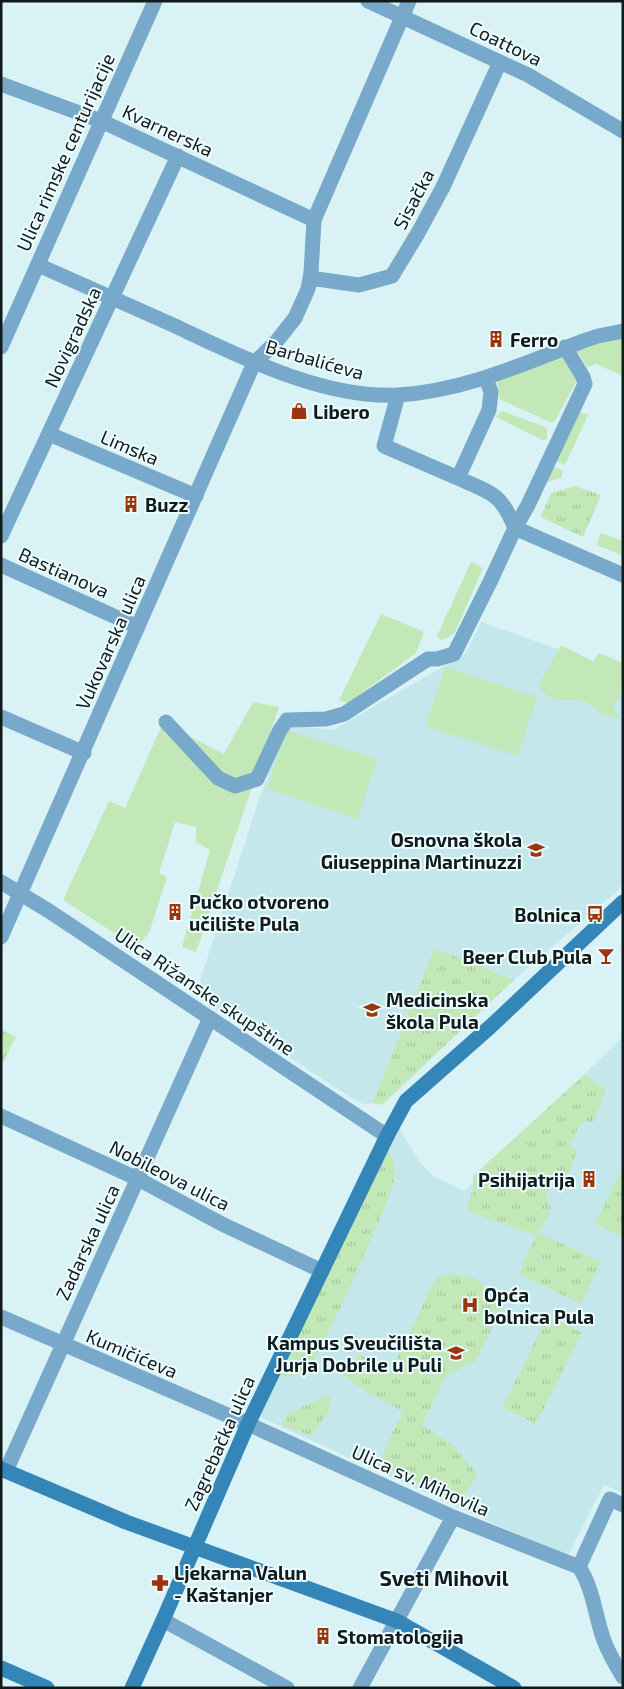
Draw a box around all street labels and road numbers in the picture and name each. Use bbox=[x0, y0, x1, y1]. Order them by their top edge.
street label: Coattova bbox=[466, 16, 546, 70]
street label: Ulica rimske centurijacije bbox=[11, 49, 119, 255]
street label: Kvarnerska bbox=[119, 99, 217, 161]
street label: Sisačka bbox=[388, 165, 438, 233]
street label: Novigradska bbox=[39, 283, 105, 391]
street label: Barbalićeva bbox=[263, 334, 367, 384]
street label: Limska bbox=[97, 425, 163, 469]
street label: Bastianova bbox=[15, 542, 113, 602]
street label: Vukovarska ulica bbox=[70, 571, 150, 713]
street label: Ulica Rižanske skupštine bbox=[111, 922, 299, 1060]
street label: Nobileova ulica bbox=[106, 1135, 234, 1215]
street label: Zadarska ulica bbox=[50, 1180, 124, 1304]
street label: Kumičićeva bbox=[83, 1323, 181, 1383]
street label: Zagrebačka ulica bbox=[179, 1372, 259, 1514]
street label: Ulica sv. Mihovila bbox=[348, 1439, 494, 1521]

